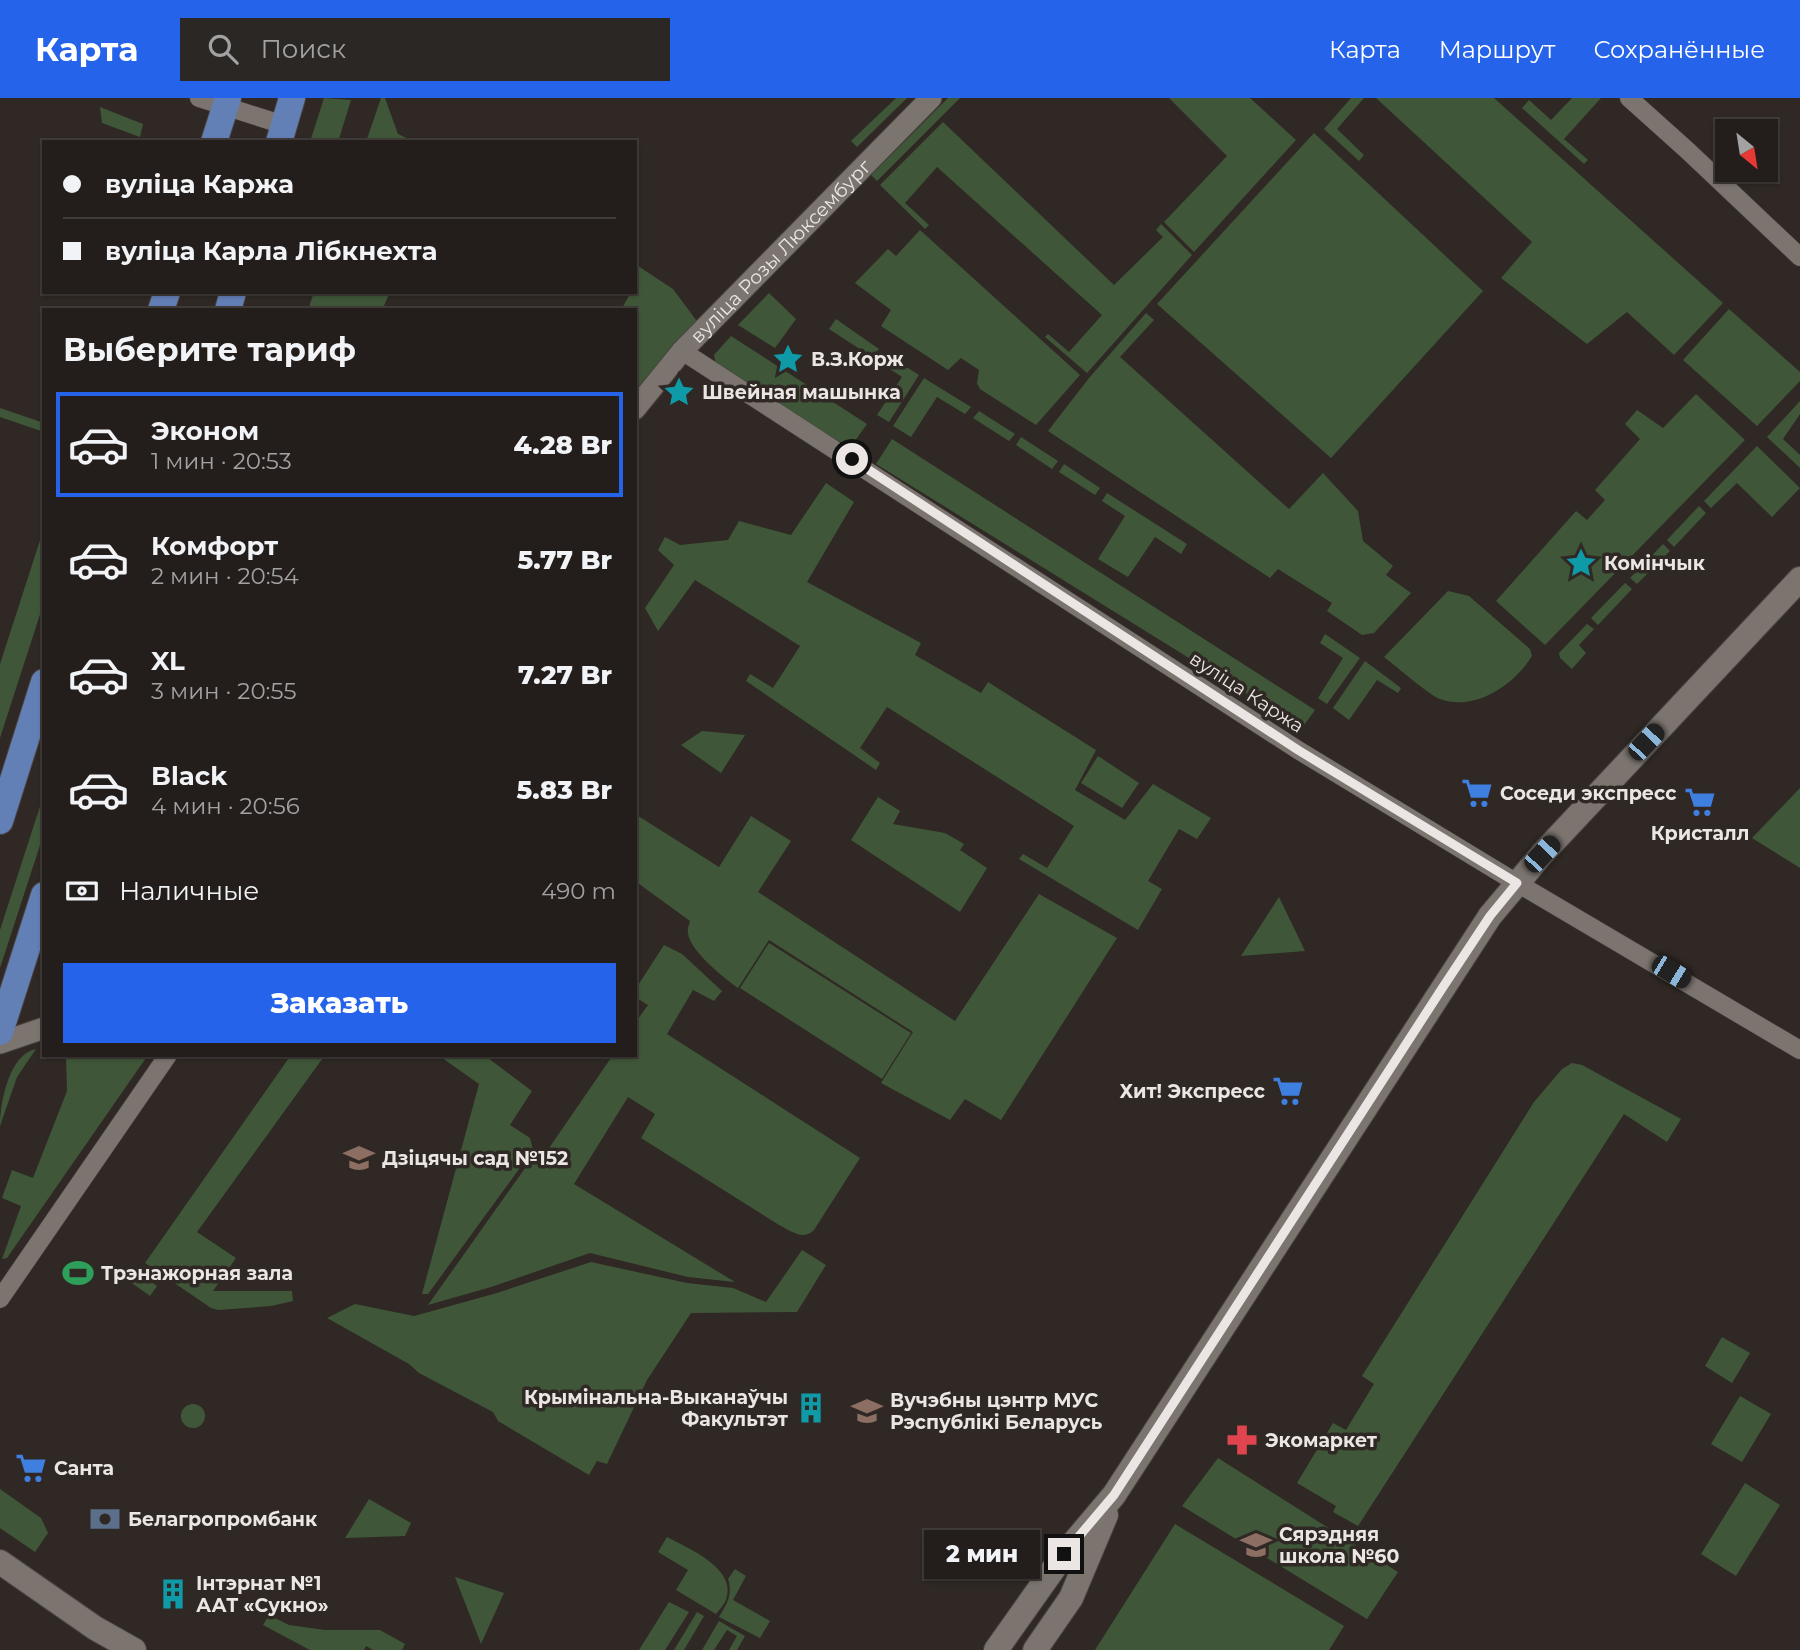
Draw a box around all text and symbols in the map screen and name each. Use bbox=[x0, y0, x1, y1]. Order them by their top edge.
search box bbox=[180, 18, 670, 81]
text: Карта bbox=[35, 29, 138, 69]
icon: search bbox=[204, 30, 242, 68]
text: Поиск bbox=[260, 33, 346, 65]
text: Карта bbox=[1329, 35, 1401, 64]
text: Маршрут bbox=[1439, 35, 1555, 64]
text: Сохранённые bbox=[1593, 35, 1765, 64]
north arrow bbox=[1715, 119, 1778, 182]
map controls bbox=[1715, 119, 1778, 182]
street label: вуліца Розы Люксембург bbox=[686, 155, 876, 348]
text: вуліца Каржа bbox=[105, 168, 294, 200]
text: вуліца Карла Лібкнехта bbox=[105, 235, 437, 267]
text: Выберите тариф bbox=[63, 330, 356, 369]
place icon: В.З.Корж bbox=[771, 342, 805, 376]
place label: В.З.Корж bbox=[811, 348, 904, 371]
place icon: Швейная машынка bbox=[662, 375, 696, 409]
place label: Швейная машынка bbox=[702, 381, 901, 404]
icon: car bbox=[67, 413, 130, 476]
text: Эконом bbox=[151, 415, 259, 447]
text: 4.28 Br bbox=[514, 429, 612, 461]
route start bbox=[836, 443, 868, 475]
text: 1 мин · 20:53 bbox=[151, 447, 292, 475]
icon: car bbox=[67, 528, 130, 591]
text: Комфорт bbox=[151, 530, 278, 562]
text: 5.77 Br bbox=[517, 544, 612, 576]
place icon: Комінчык bbox=[1564, 546, 1598, 580]
place label: Комінчык bbox=[1604, 552, 1706, 575]
text: 2 мин · 20:54 bbox=[151, 562, 299, 590]
icon: car bbox=[67, 643, 130, 706]
text: XL bbox=[151, 645, 185, 677]
street label: вуліца Каржа bbox=[1185, 647, 1308, 738]
text: 7.27 Br bbox=[518, 659, 612, 691]
text: 3 мин · 20:55 bbox=[151, 677, 296, 705]
car bbox=[1624, 719, 1669, 765]
icon: car bbox=[67, 758, 130, 821]
text: Black bbox=[151, 760, 227, 792]
text: 5.83 Br bbox=[516, 774, 612, 806]
supermarket icon: Соседи экспресс bbox=[1460, 776, 1494, 810]
place label: Соседи экспресс bbox=[1500, 782, 1676, 805]
supermarket icon: Кристалл bbox=[1683, 785, 1717, 819]
text: 4 мин · 20:56 bbox=[151, 792, 300, 820]
place label: Кристалл bbox=[1651, 822, 1749, 845]
car bbox=[1520, 831, 1565, 877]
icon: cash bbox=[63, 872, 101, 910]
text: Наличные bbox=[119, 875, 259, 907]
text: 490 m bbox=[541, 877, 616, 905]
car bbox=[1648, 952, 1695, 992]
button: Заказать bbox=[63, 963, 616, 1043]
supermarket icon: Хит! Экспресс bbox=[1271, 1074, 1305, 1108]
place label: Хит! Экспресс bbox=[1119, 1080, 1265, 1103]
school or university icon: Дзіцячы сад №152 bbox=[342, 1141, 376, 1175]
place label: Дзіцячы сад №152 bbox=[382, 1147, 568, 1170]
sports icon: Трэнажорная зала bbox=[61, 1256, 95, 1290]
place label: Трэнажорная зала bbox=[101, 1262, 293, 1285]
place label: Крымінальна-Выканаўчы Факультэт bbox=[524, 1386, 789, 1431]
place label: Вучэбны цэнтр МУС Рэспублікі Беларусь bbox=[890, 1389, 1103, 1434]
building icon: Крымінальна-Выканаўчы Факультэт bbox=[794, 1391, 828, 1425]
school or university icon: Вучэбны цэнтр МУС Рэспублікі Беларусь bbox=[850, 1394, 884, 1428]
pharmacy icon: Экомаркет bbox=[1225, 1423, 1259, 1457]
place label: Экомаркет bbox=[1265, 1429, 1378, 1452]
supermarket icon: Санта bbox=[14, 1451, 48, 1485]
place label: Санта bbox=[54, 1457, 114, 1480]
bank icon: Белагропромбанк bbox=[88, 1502, 122, 1536]
place label: Белагропромбанк bbox=[128, 1508, 318, 1531]
place label: Сярэдняя школа №60 bbox=[1279, 1523, 1399, 1568]
school or university icon: Сярэдняя школа №60 bbox=[1239, 1528, 1273, 1562]
callout: 2 мин bbox=[924, 1530, 1040, 1578]
route end bbox=[1048, 1538, 1080, 1570]
text: 2 мин bbox=[946, 1540, 1018, 1568]
place label: Інтэрнат №1 ААТ «Сукно» bbox=[196, 1572, 329, 1617]
building icon: Інтэрнат №1 ААТ «Сукно» bbox=[156, 1577, 190, 1611]

